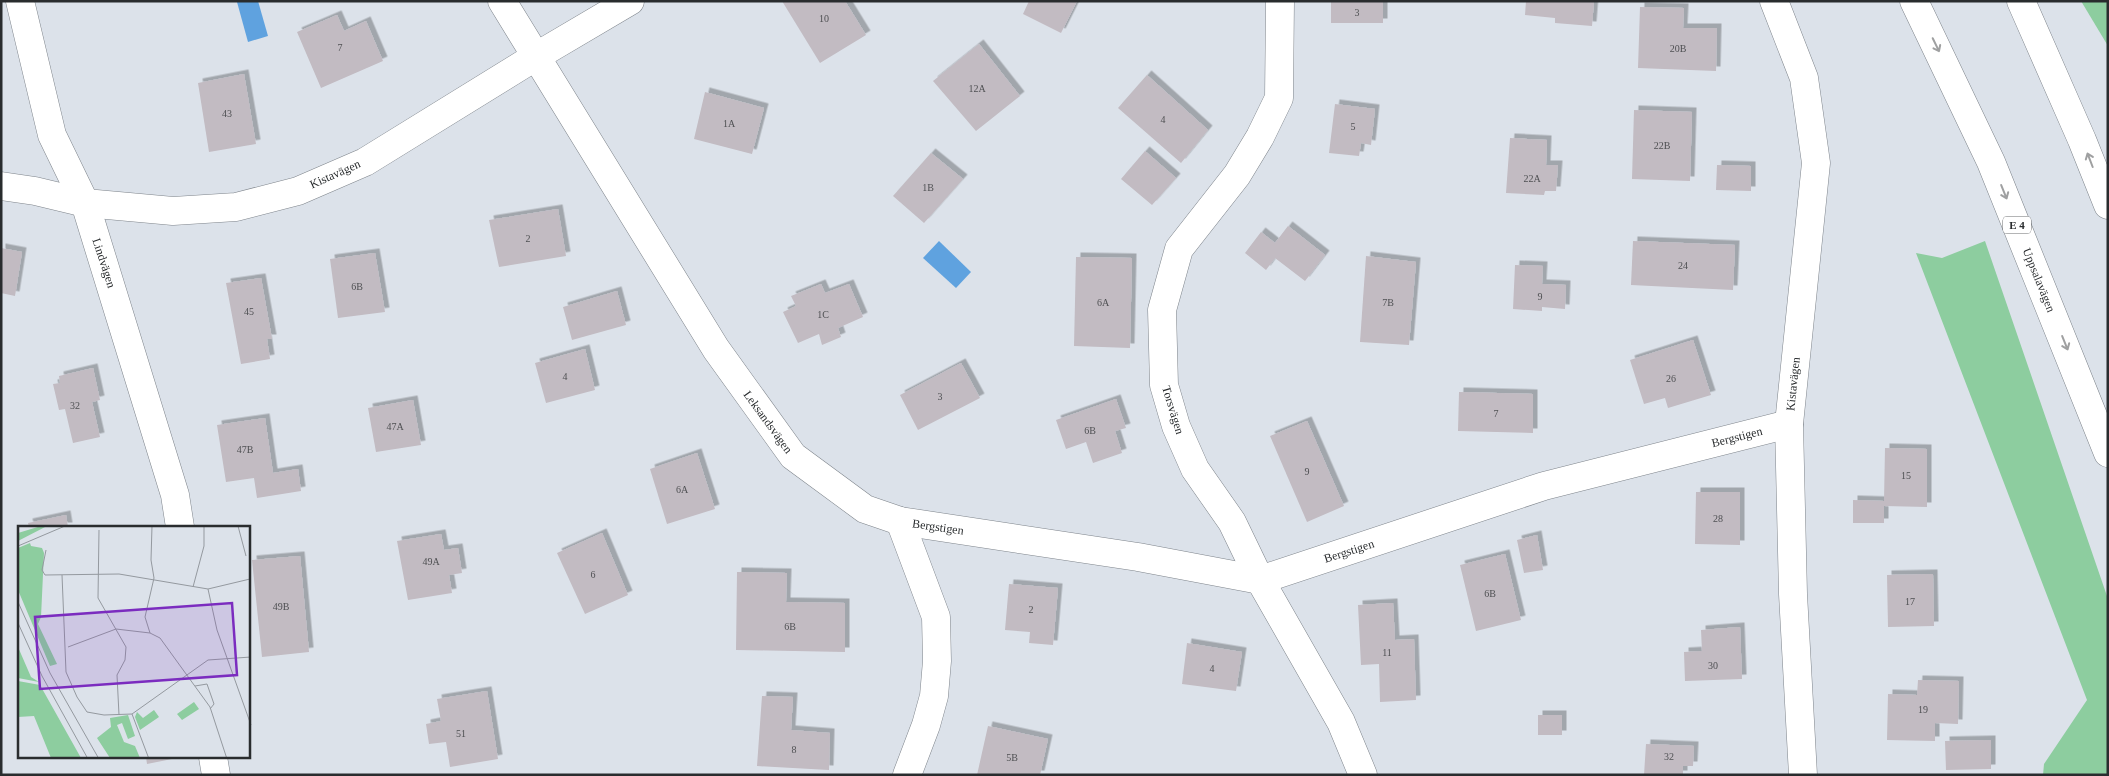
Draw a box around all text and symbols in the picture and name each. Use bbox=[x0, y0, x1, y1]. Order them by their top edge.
house number: 3 bbox=[1355, 7, 1360, 18]
house number: 10 bbox=[819, 13, 829, 24]
one-way arrow bbox=[1931, 37, 1941, 52]
house number: 7 bbox=[338, 42, 343, 53]
house number: 20B bbox=[1670, 43, 1687, 54]
house number: 12A bbox=[968, 83, 986, 94]
house number: 43 bbox=[222, 108, 232, 119]
house number: 4 bbox=[1161, 114, 1166, 125]
house number: 1A bbox=[723, 118, 736, 129]
house number: 5 bbox=[1351, 121, 1356, 132]
house number: 22B bbox=[1654, 140, 1671, 151]
one-way arrow bbox=[2085, 153, 2094, 168]
street label: Kistavägen bbox=[307, 157, 363, 191]
house number: 22A bbox=[1523, 173, 1541, 184]
house number: 1B bbox=[922, 182, 934, 193]
one-way arrow bbox=[2000, 184, 2009, 199]
road number: E 4 bbox=[2003, 216, 2031, 234]
house number: 2 bbox=[526, 233, 531, 244]
street label: Lindvägen bbox=[89, 236, 119, 290]
street label: Uppsalavägen bbox=[2020, 246, 2058, 314]
house number: 24 bbox=[1678, 260, 1688, 271]
house number: 6B bbox=[351, 281, 363, 292]
house number: 9 bbox=[1538, 291, 1543, 302]
house number: 6A bbox=[1097, 297, 1110, 308]
house number: 7B bbox=[1382, 297, 1394, 308]
house number: 45 bbox=[244, 306, 254, 317]
house number: 1C bbox=[817, 309, 829, 320]
one-way arrow bbox=[2060, 335, 2070, 350]
street label: Kistavägen bbox=[1783, 356, 1803, 412]
house number: 4 bbox=[563, 371, 568, 382]
house number: 26 bbox=[1666, 373, 1676, 384]
street label: Torsvägen bbox=[1159, 384, 1187, 436]
street label: Leksandsvägen bbox=[741, 388, 795, 456]
house number: 3 bbox=[938, 391, 943, 402]
house number: 32 bbox=[70, 400, 80, 411]
house number: 7 bbox=[1494, 408, 1499, 419]
house number: 47A bbox=[386, 421, 404, 432]
street label: Bergstigen bbox=[1710, 424, 1764, 450]
house number: 6B bbox=[1084, 425, 1096, 436]
house number: 47B bbox=[237, 444, 254, 455]
house number: 9 bbox=[1305, 466, 1310, 477]
house number: 15 bbox=[1901, 470, 1911, 481]
house number: 6A bbox=[676, 484, 689, 495]
house number: 28 bbox=[1713, 513, 1723, 524]
street label: Bergstigen bbox=[911, 516, 965, 538]
inset map bbox=[18, 526, 250, 758]
street label: Bergstigen bbox=[1322, 536, 1376, 566]
house number: 49A bbox=[422, 556, 440, 567]
house number: 6 bbox=[591, 569, 596, 580]
house number: 6B bbox=[1484, 588, 1496, 599]
house number: 17 bbox=[1905, 596, 1915, 607]
house number: 49B bbox=[273, 601, 290, 612]
house number: 2 bbox=[1029, 604, 1034, 615]
house number: 6B bbox=[784, 621, 796, 632]
house number: 11 bbox=[1382, 647, 1392, 658]
house number: 30 bbox=[1708, 660, 1718, 671]
house number: 4 bbox=[1210, 663, 1215, 674]
house number: 19 bbox=[1918, 704, 1928, 715]
house number: 51 bbox=[456, 728, 466, 739]
house number: 8 bbox=[792, 744, 797, 755]
house number: 32 bbox=[1664, 751, 1674, 762]
house number: 5B bbox=[1006, 752, 1018, 763]

